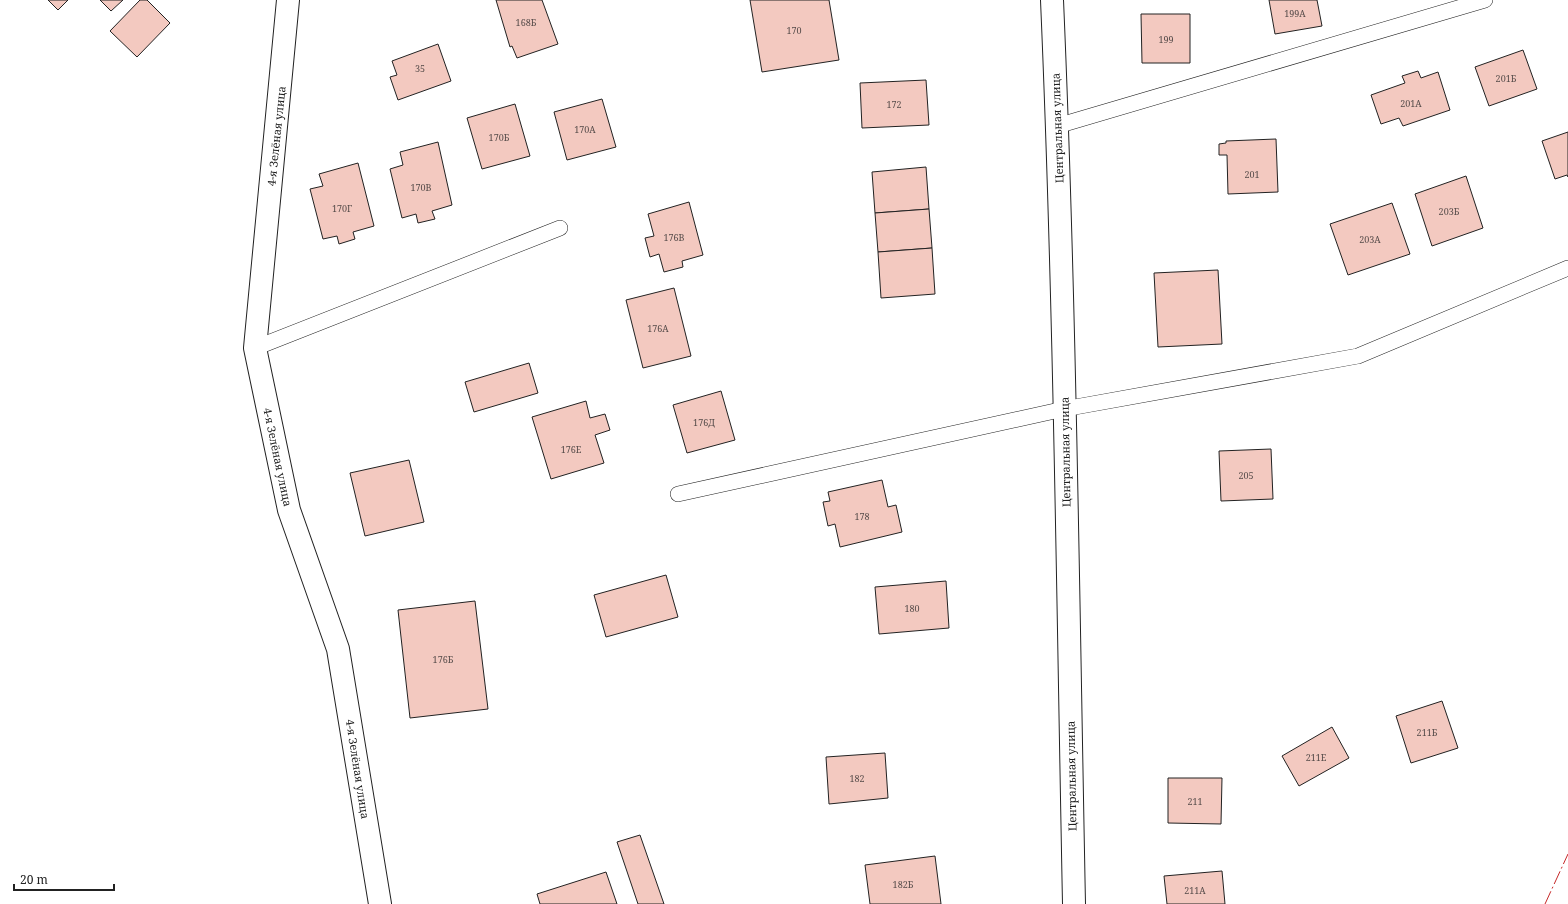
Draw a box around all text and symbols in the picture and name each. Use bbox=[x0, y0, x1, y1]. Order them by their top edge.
house number: 199А bbox=[1284, 7, 1306, 20]
house number: 168Б bbox=[516, 16, 537, 29]
house number: 170 bbox=[786, 24, 802, 37]
house number: 199 bbox=[1158, 33, 1174, 46]
house number: 35 bbox=[415, 62, 425, 75]
house number: 201Б bbox=[1496, 72, 1517, 85]
street label: Центральная улица bbox=[1048, 73, 1066, 183]
street label: 4-я Зелёная улица bbox=[263, 85, 289, 187]
house number: 201А bbox=[1400, 97, 1422, 110]
house number: 172 bbox=[886, 98, 902, 111]
house number: 170А bbox=[574, 123, 596, 136]
house number: 170Б bbox=[489, 131, 510, 144]
house number: 201 bbox=[1244, 168, 1260, 181]
house number: 170В bbox=[411, 181, 432, 194]
house number: 170Г bbox=[332, 202, 352, 215]
house number: 203Б bbox=[1439, 205, 1460, 218]
house number: 176В bbox=[664, 231, 685, 244]
house number: 203А bbox=[1359, 233, 1381, 246]
house number: 176А bbox=[647, 322, 669, 335]
street label: Центральная улица bbox=[1057, 397, 1073, 507]
street label: 4-я Зелёная улица bbox=[260, 406, 296, 508]
house number: 176Д bbox=[693, 416, 715, 429]
house number: 176Е bbox=[561, 443, 582, 456]
house number: 205 bbox=[1238, 469, 1254, 482]
house number: 178 bbox=[854, 510, 870, 523]
house number: 180 bbox=[904, 602, 920, 615]
house number: 176Б bbox=[433, 653, 454, 666]
street label: 4-я Зелёная улица bbox=[343, 718, 373, 820]
street label: Центральная улица bbox=[1063, 721, 1079, 831]
house number: 211Б bbox=[1417, 726, 1438, 739]
house number: 211Е bbox=[1306, 751, 1327, 764]
house number: 182 bbox=[849, 772, 865, 785]
house number: 211 bbox=[1187, 795, 1203, 808]
scale bar bbox=[14, 866, 114, 892]
text: 20 m bbox=[20, 871, 48, 888]
house number: 182Б bbox=[893, 878, 914, 891]
house number: 211А bbox=[1184, 884, 1206, 897]

